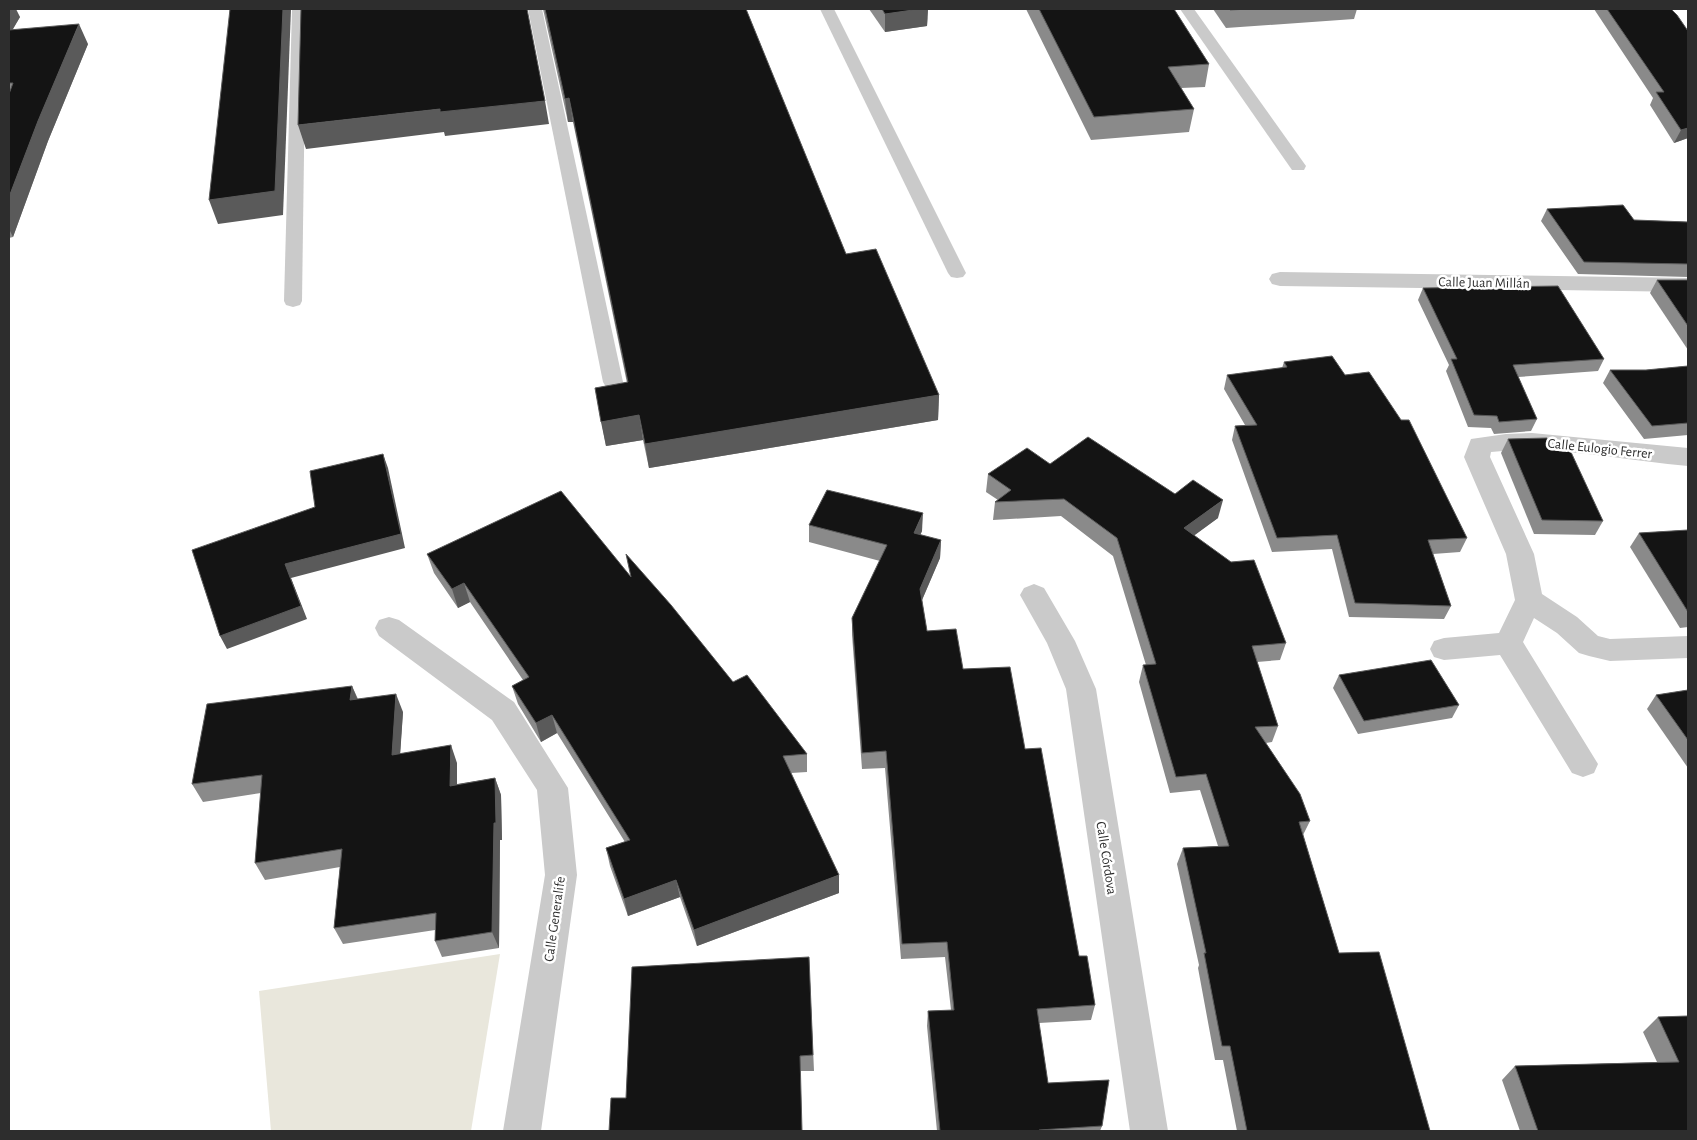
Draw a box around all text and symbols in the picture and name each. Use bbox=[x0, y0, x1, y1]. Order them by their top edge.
street label: Calle Juan Millán bbox=[1438, 275, 1530, 291]
street label: Calle Eulogio Ferrer bbox=[1547, 437, 1653, 461]
street label: Calle Córdova bbox=[1093, 821, 1119, 896]
street label: Calle Generalife bbox=[542, 876, 568, 963]

